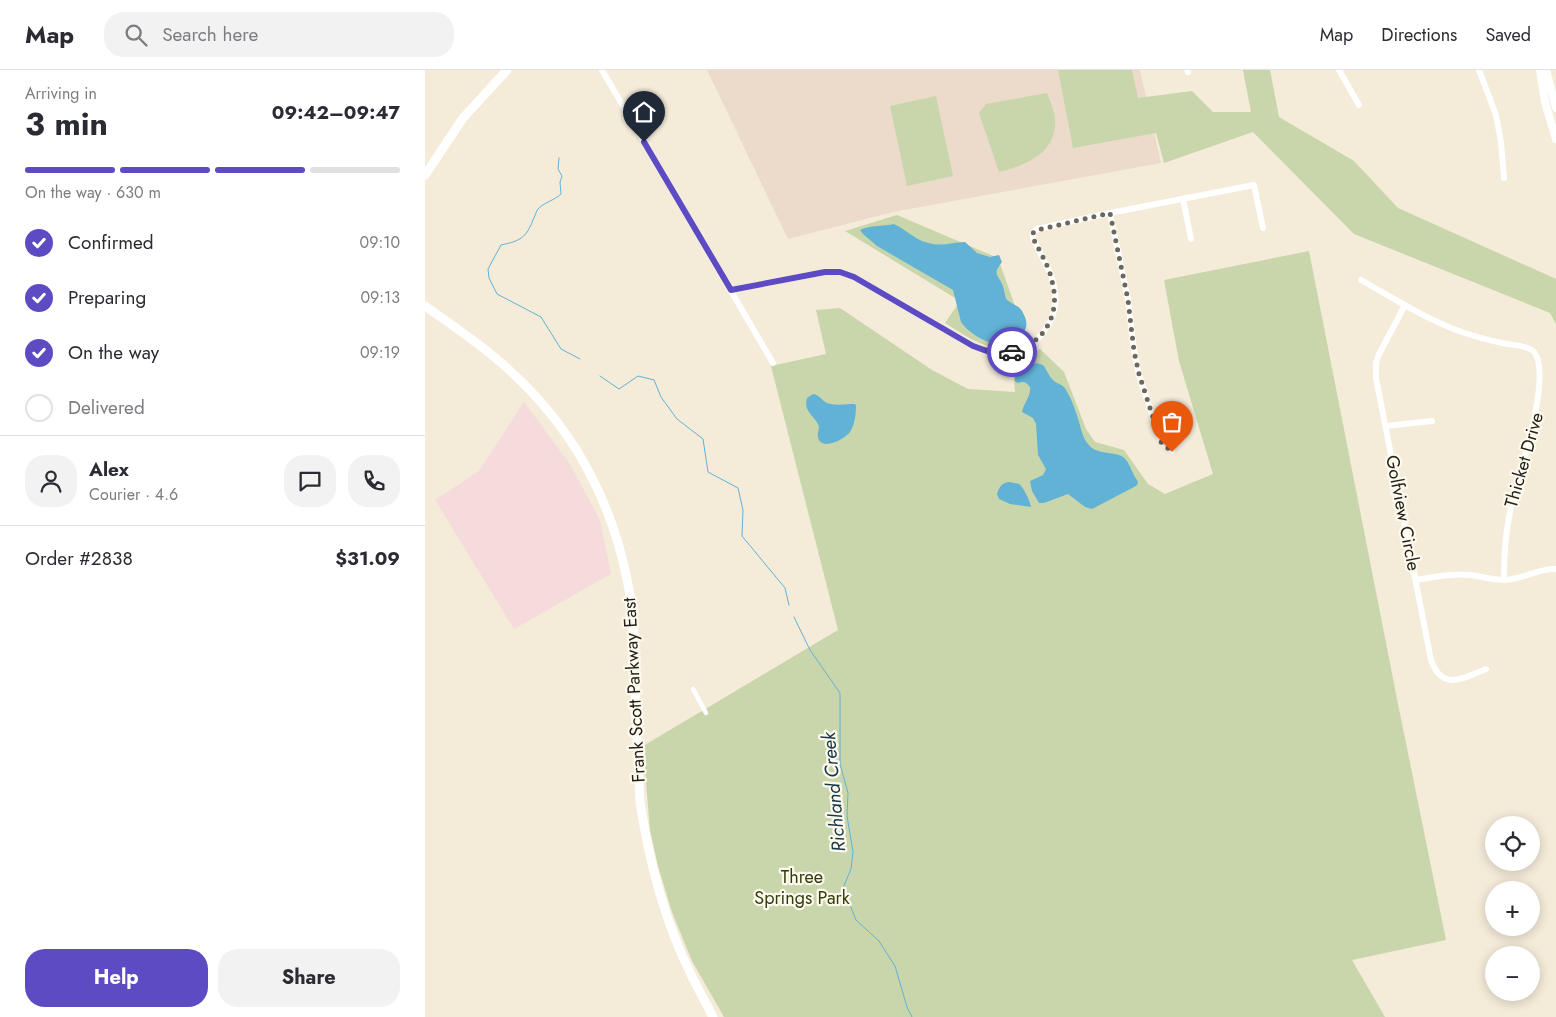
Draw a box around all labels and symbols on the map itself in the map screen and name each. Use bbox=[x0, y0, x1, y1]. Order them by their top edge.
pin bbox=[623, 91, 665, 142]
courier bbox=[987, 327, 1037, 377]
pin bbox=[1151, 401, 1193, 452]
street label: Thicket Drive bbox=[1498, 409, 1550, 511]
street label: Golfview Circle bbox=[1379, 453, 1427, 573]
street label: Frank Scott Parkway East bbox=[616, 596, 652, 783]
water label: Richland Creek bbox=[815, 730, 852, 853]
park label: Three Springs Park bbox=[754, 864, 850, 911]

